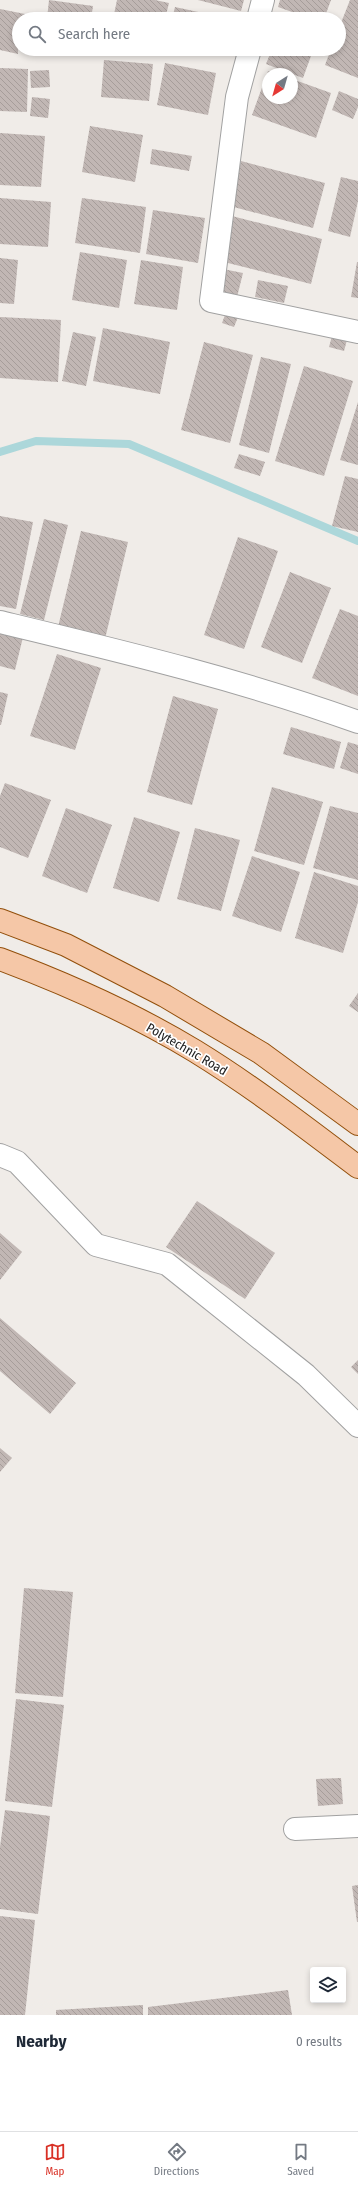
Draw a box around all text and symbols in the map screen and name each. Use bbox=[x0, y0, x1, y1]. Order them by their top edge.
search box bbox=[12, 12, 346, 56]
icon: search bbox=[26, 23, 48, 45]
text: Search here bbox=[58, 25, 130, 43]
north arrow bbox=[262, 68, 298, 104]
street label: Polytechnic Road bbox=[144, 1020, 230, 1078]
map controls bbox=[310, 1967, 346, 2003]
button: layers bbox=[310, 1967, 346, 2003]
text: Nearby bbox=[16, 2031, 67, 2052]
text: 0 results bbox=[296, 2034, 342, 2049]
tab: Map bbox=[44, 2141, 66, 2178]
tab: Directions bbox=[154, 2141, 199, 2178]
tab: Saved bbox=[287, 2141, 314, 2178]

